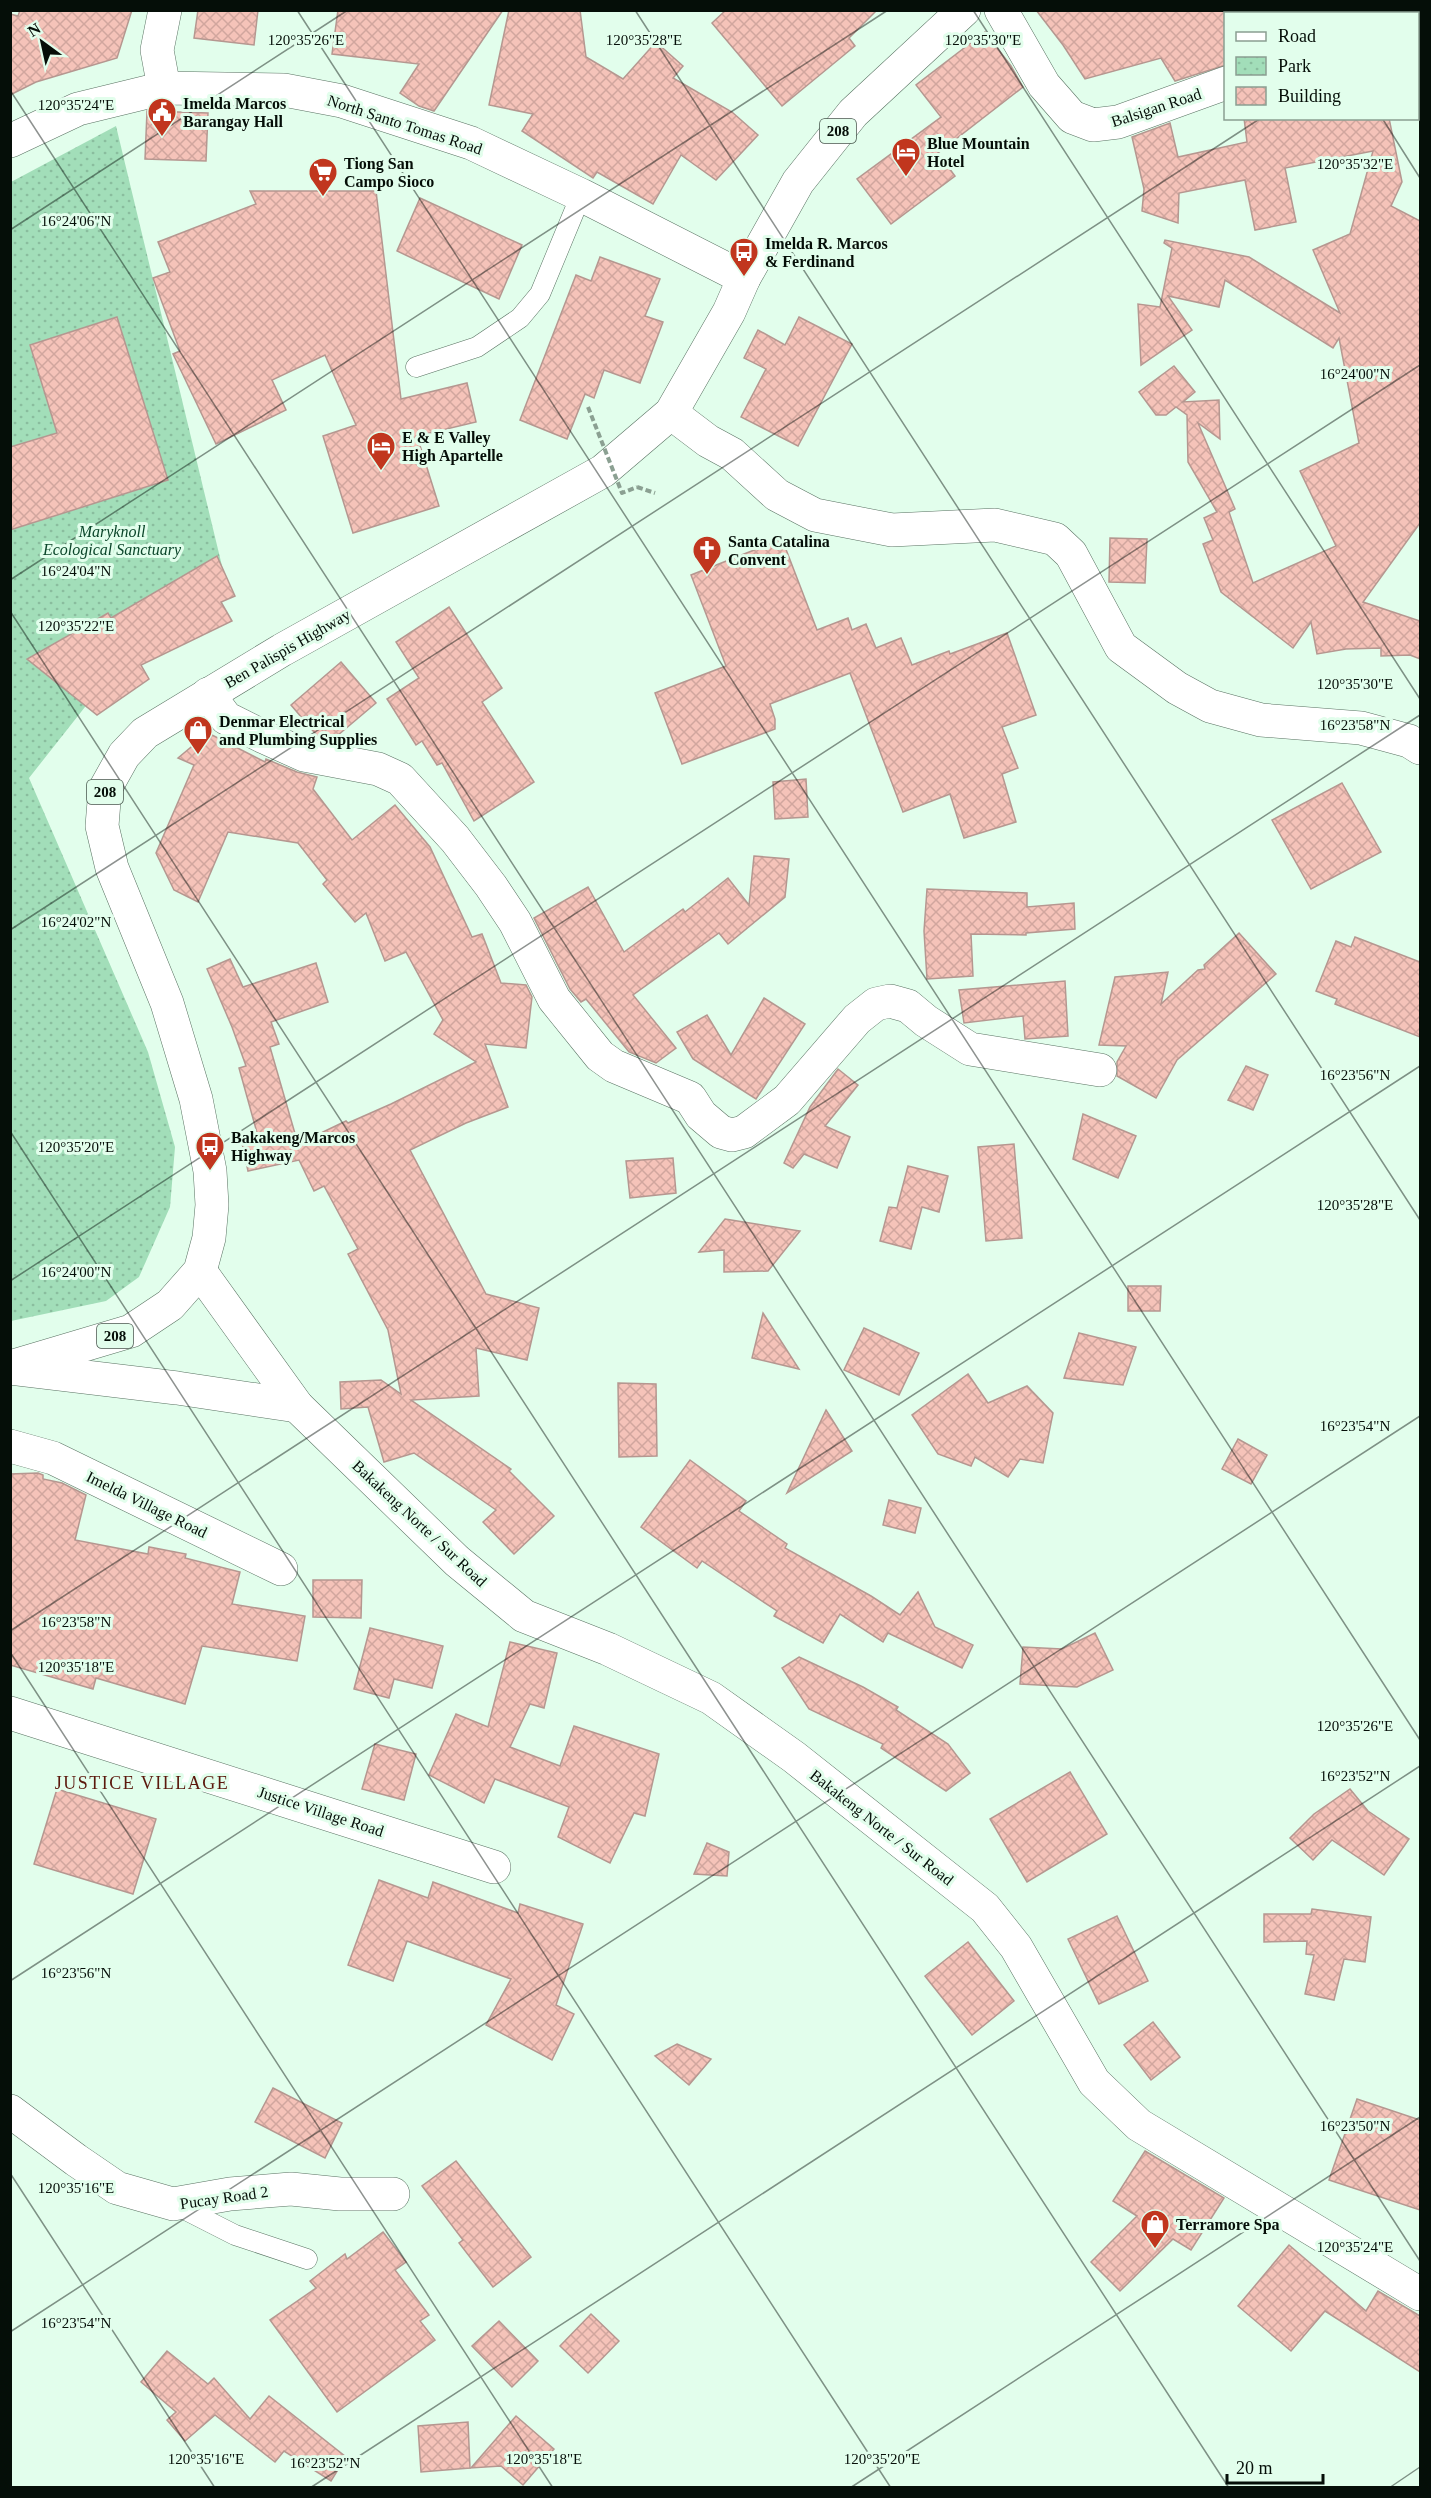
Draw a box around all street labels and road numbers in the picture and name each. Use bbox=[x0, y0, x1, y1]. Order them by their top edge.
street label: Balsigan Road bbox=[1109, 85, 1204, 131]
street label: North Santo Tomas Road bbox=[325, 91, 484, 158]
road number: 208 bbox=[820, 119, 856, 143]
street label: Ben Palispis Highway bbox=[221, 606, 354, 692]
road number: 208 bbox=[87, 780, 123, 804]
road number: 208 bbox=[97, 1324, 133, 1348]
street label: Bakakeng Norte / Sur Road bbox=[349, 1457, 490, 1591]
street label: Imelda Village Road bbox=[83, 1468, 210, 1542]
street label: Bakakeng Norte / Sur Road bbox=[806, 1766, 957, 1889]
street label: Justice Village Road bbox=[256, 1783, 386, 1841]
street label: Pucay Road 2 bbox=[179, 2183, 269, 2213]

